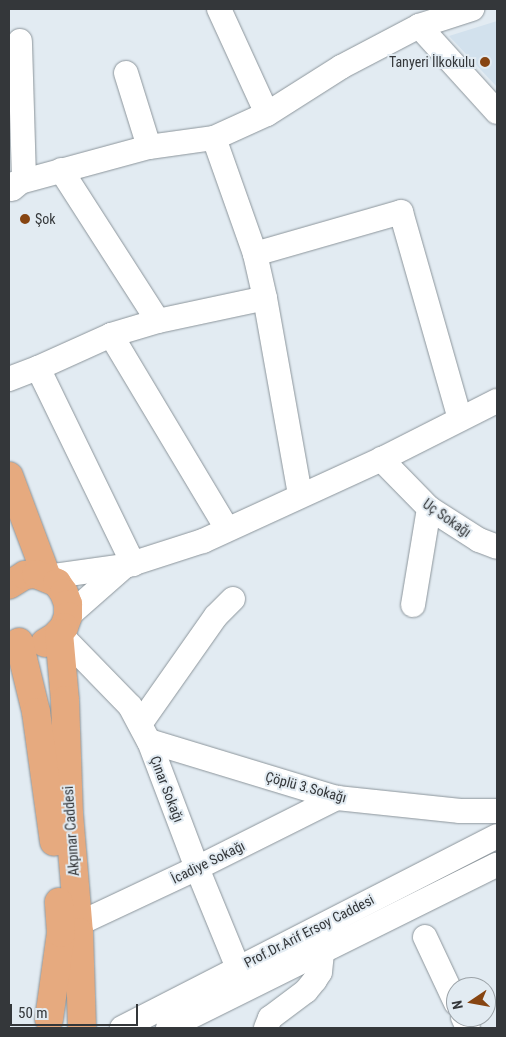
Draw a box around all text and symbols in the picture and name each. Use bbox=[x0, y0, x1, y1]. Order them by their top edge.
place label: Tanyeri İlkokulu bbox=[389, 54, 475, 70]
marker: Tanyeri İlkokulu bbox=[479, 56, 491, 68]
place label: Şok bbox=[35, 211, 56, 227]
marker: Şok bbox=[19, 213, 31, 225]
street label: Uç Sokağı bbox=[420, 495, 474, 541]
street label: Çınar Sokağı bbox=[147, 753, 187, 825]
street label: Çöplü 3.Sokağı bbox=[264, 768, 348, 806]
street label: Akpınar Caddesi bbox=[59, 785, 83, 877]
street label: İcadiye Sokağı bbox=[168, 837, 248, 887]
street label: Prof.Dr.Arif Ersoy Caddesi bbox=[241, 891, 377, 971]
north arrow bbox=[446, 977, 496, 1027]
scale bar bbox=[12, 994, 140, 1026]
text: N bbox=[449, 999, 466, 1011]
text: 50 m bbox=[18, 1004, 48, 1022]

